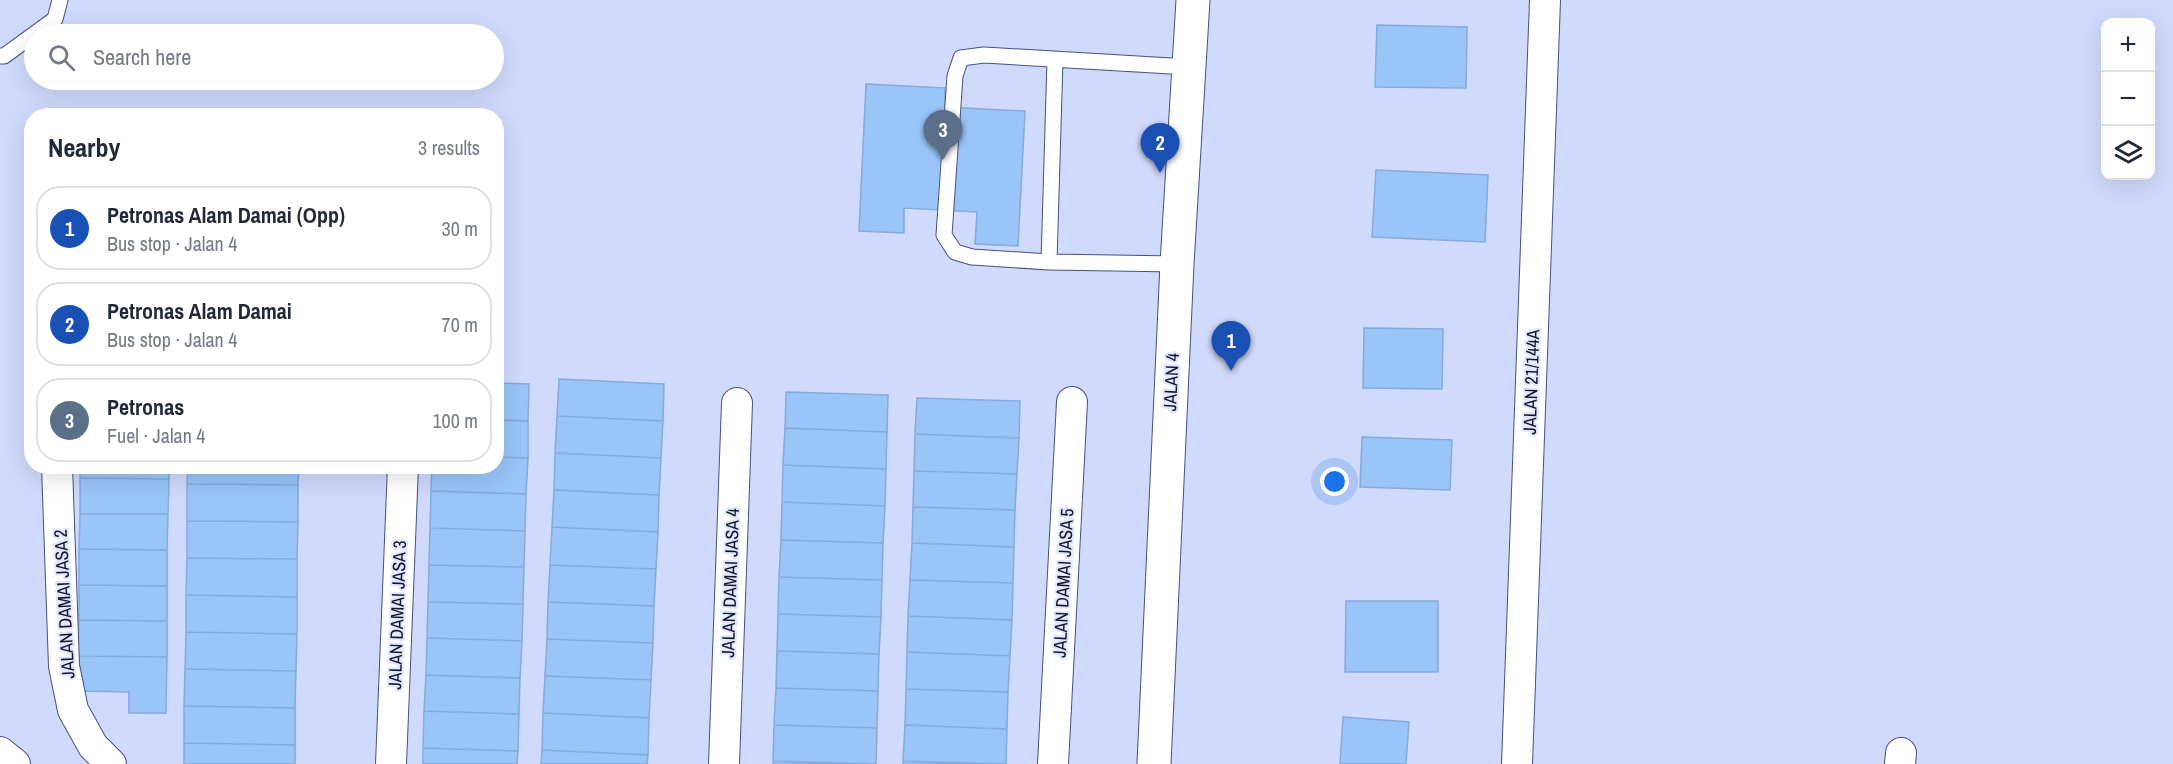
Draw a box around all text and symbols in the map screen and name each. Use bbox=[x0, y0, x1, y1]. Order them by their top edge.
map controls bbox=[2101, 18, 2155, 180]
button: + bbox=[2101, 18, 2155, 72]
search box bbox=[24, 24, 504, 90]
icon: search bbox=[45, 41, 78, 74]
text: Search here bbox=[93, 42, 191, 72]
button: − bbox=[2101, 72, 2155, 126]
pin: 3 bbox=[924, 110, 962, 160]
pin: 2 bbox=[1140, 124, 1180, 173]
button: layers bbox=[2101, 126, 2155, 180]
text: Nearby bbox=[48, 130, 120, 165]
text: 3 results bbox=[418, 134, 480, 161]
text: Petronas Alam Damai (Opp) bbox=[107, 200, 345, 230]
text: 1 bbox=[65, 215, 74, 242]
text: 30 m bbox=[442, 215, 478, 242]
text: Bus stop · Jalan 4 bbox=[107, 230, 237, 257]
text: Petronas Alam Damai bbox=[107, 296, 292, 326]
text: 2 bbox=[65, 311, 74, 338]
text: 70 m bbox=[442, 311, 478, 338]
pin: 1 bbox=[1212, 322, 1250, 371]
text: Bus stop · Jalan 4 bbox=[107, 326, 237, 353]
street label: JALAN 21/144A bbox=[1517, 329, 1545, 435]
street label: JALAN 4 bbox=[1157, 352, 1185, 412]
text: Petronas bbox=[107, 392, 184, 422]
text: 3 bbox=[65, 407, 74, 434]
text: 100 m bbox=[432, 407, 478, 434]
text: Fuel · Jalan 4 bbox=[107, 422, 205, 449]
your location bbox=[1320, 467, 1349, 496]
street label: JALAN DAMAI JASA 4 bbox=[715, 508, 745, 658]
street label: JALAN DAMAI JASA 5 bbox=[1047, 508, 1079, 658]
street label: JALAN DAMAI JASA 2 bbox=[48, 529, 80, 679]
street label: JALAN DAMAI JASA 3 bbox=[382, 540, 412, 690]

